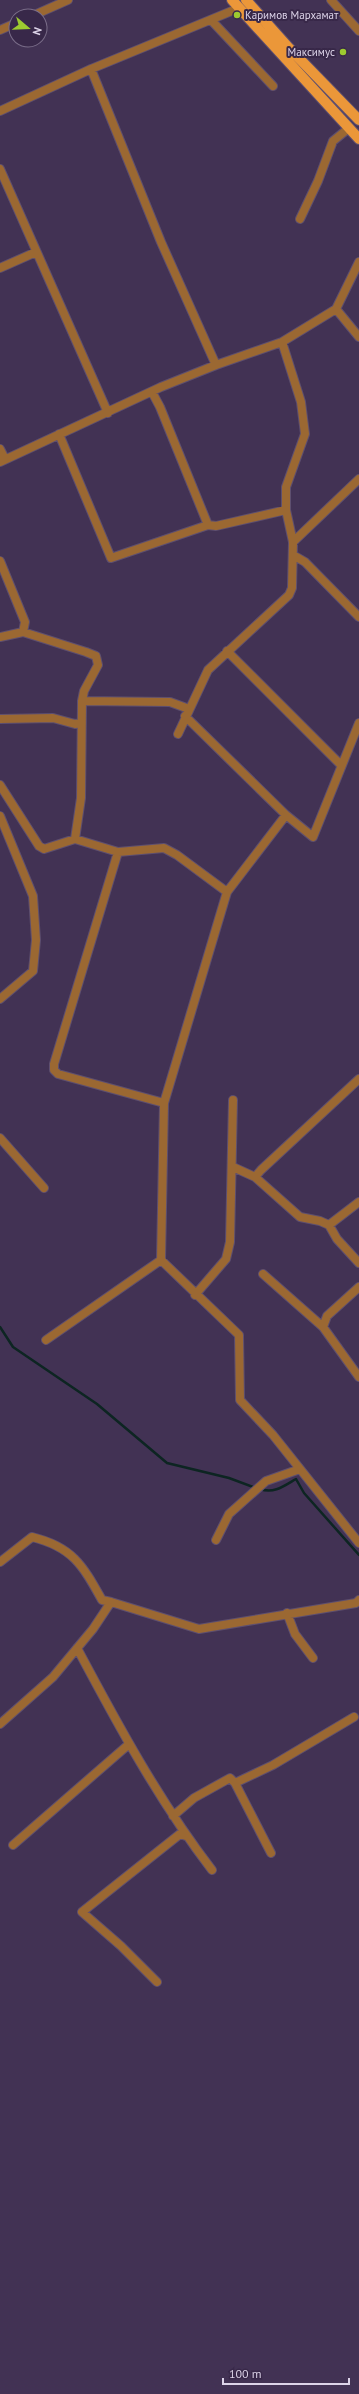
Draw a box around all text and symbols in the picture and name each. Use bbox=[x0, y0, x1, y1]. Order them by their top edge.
north arrow bbox=[8, 8, 48, 48]
place label: Каримов Мархамат bbox=[245, 8, 339, 22]
marker: Каримов Мархамат bbox=[232, 10, 242, 20]
text: N bbox=[30, 26, 45, 37]
place label: Максимус bbox=[288, 45, 335, 59]
marker: Максимус bbox=[338, 47, 348, 57]
scale bar bbox=[223, 2360, 349, 2386]
text: 100 m bbox=[229, 2366, 262, 2381]

